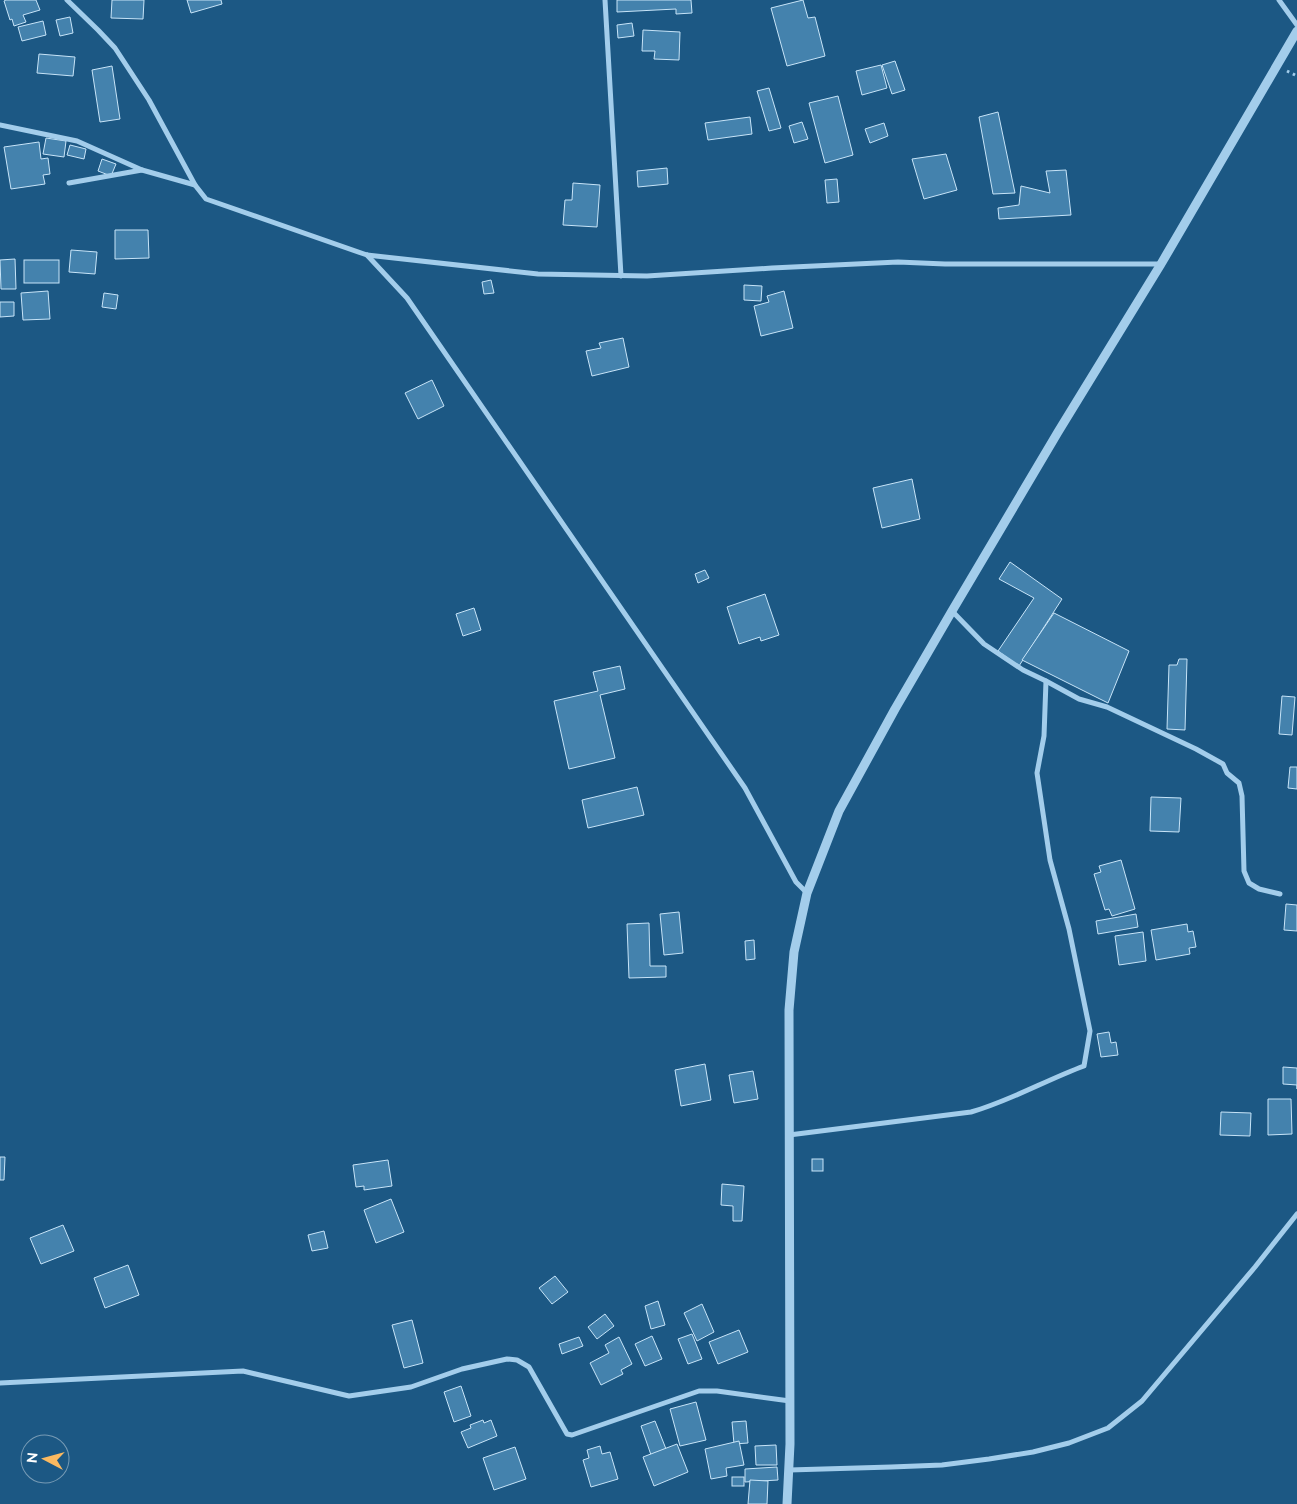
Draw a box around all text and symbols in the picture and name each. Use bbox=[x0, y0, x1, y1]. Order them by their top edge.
north arrow bbox=[20, 1434, 70, 1484]
text: N bbox=[24, 1451, 41, 1464]

